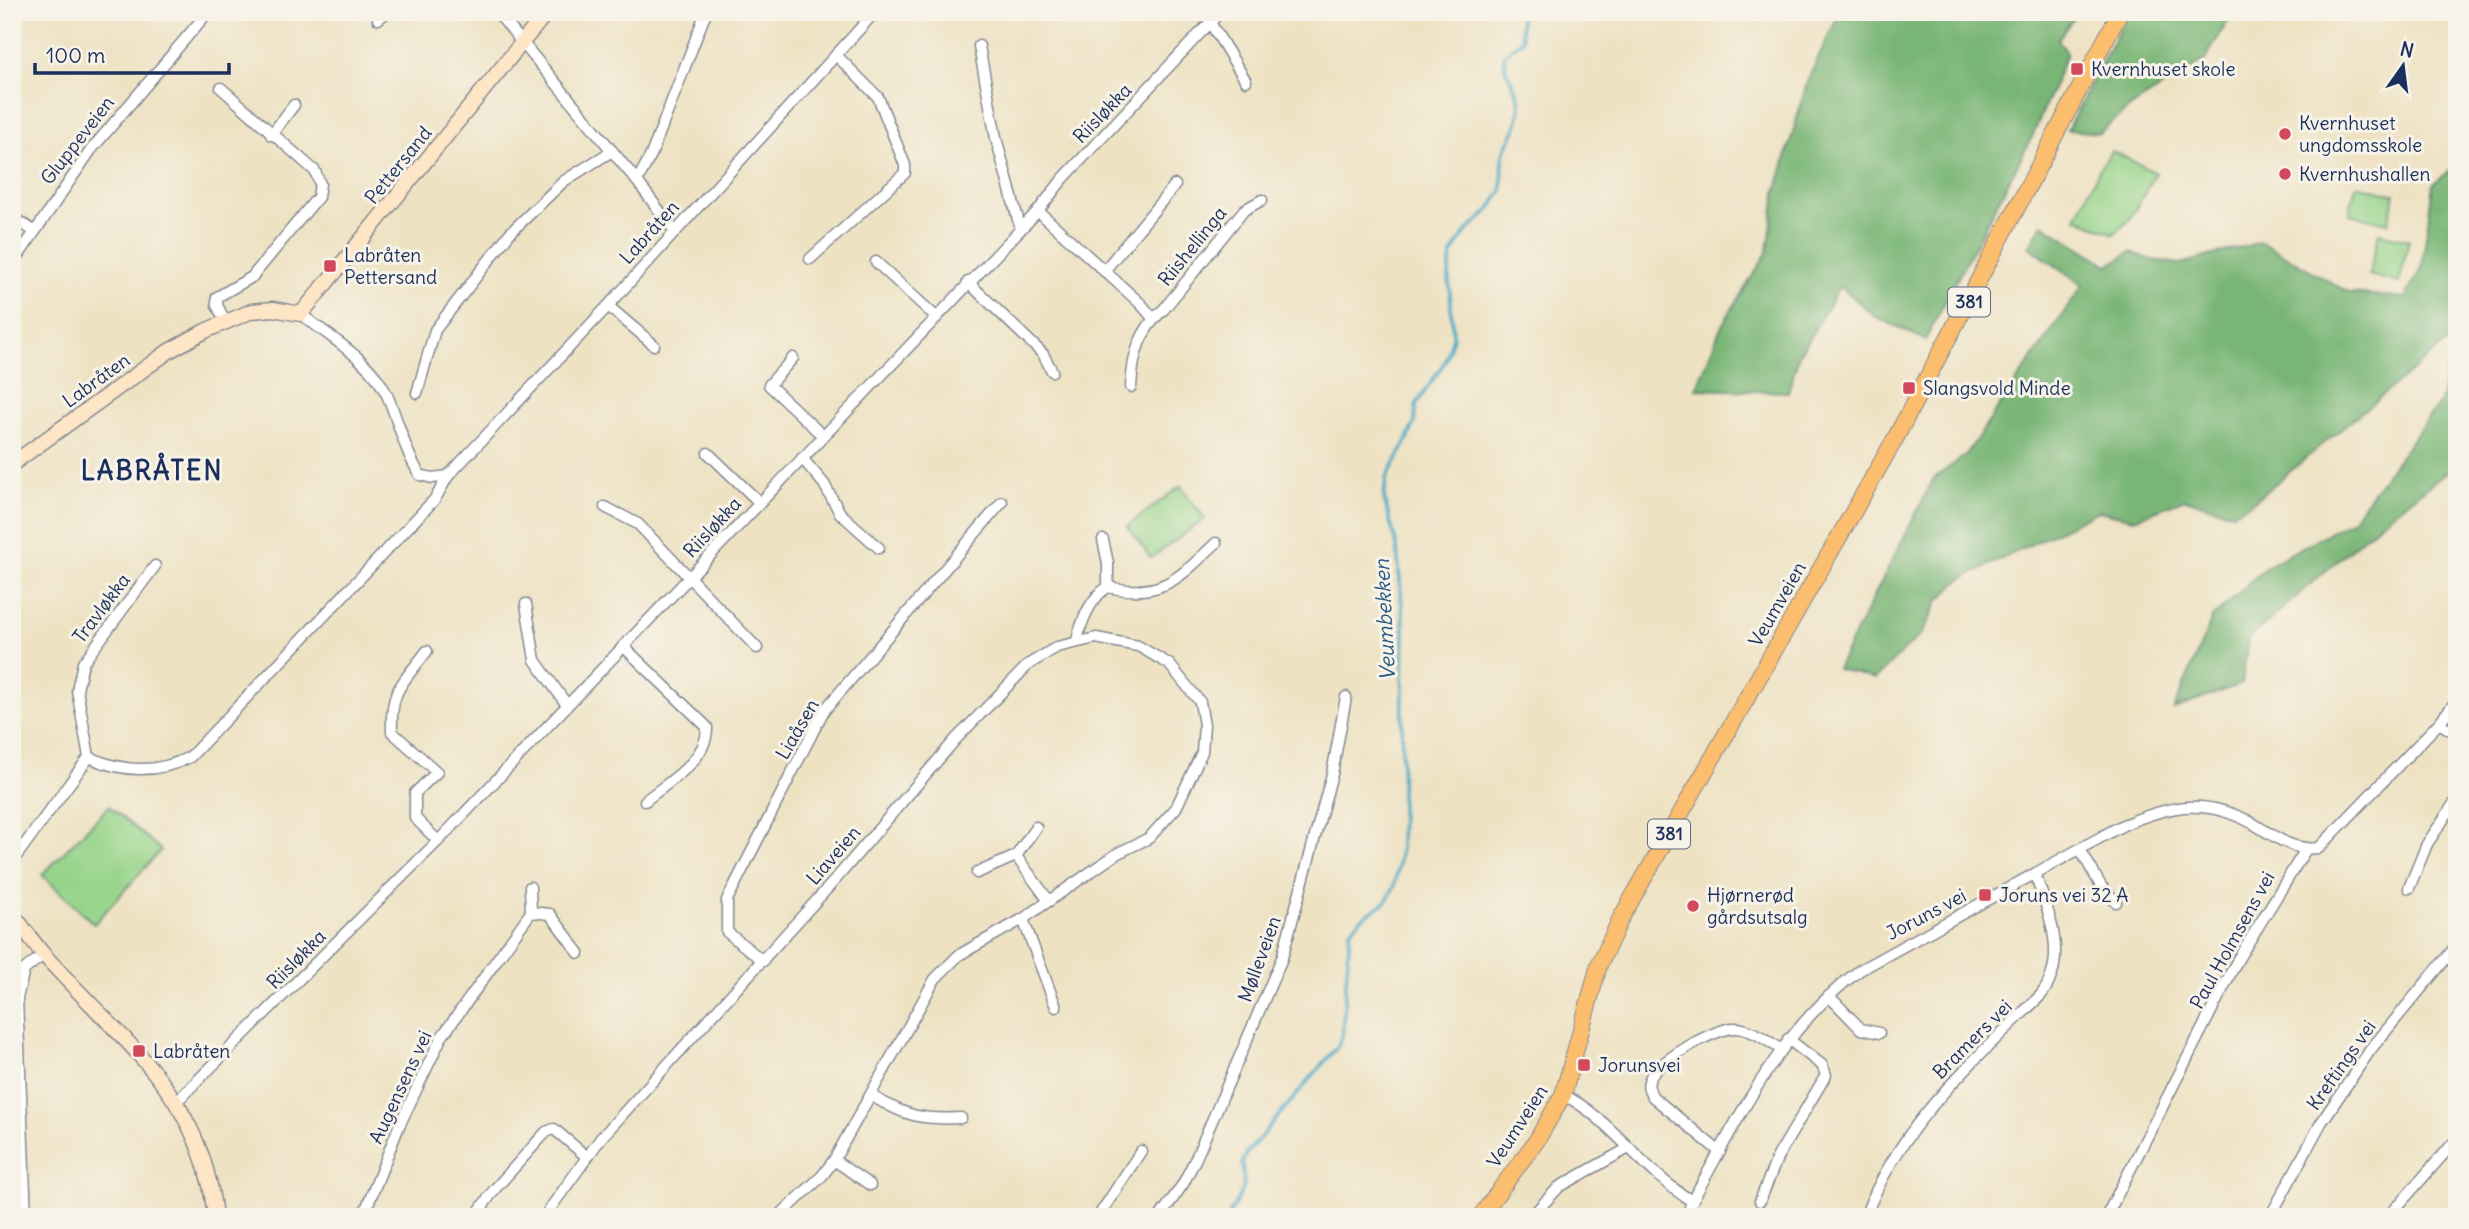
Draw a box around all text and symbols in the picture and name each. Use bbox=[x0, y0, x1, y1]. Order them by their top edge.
scale bar bbox=[35, 32, 229, 76]
north arrow bbox=[2368, 32, 2438, 102]
text: N bbox=[2398, 36, 2416, 63]
text: 100 m bbox=[46, 42, 105, 69]
place label: Kvernhuset skole bbox=[2091, 57, 2235, 81]
marker: Kvernhuset skole bbox=[2069, 61, 2085, 77]
street label: Riisløkka bbox=[1068, 78, 1137, 148]
street label: Gluppeveien bbox=[35, 91, 119, 189]
place label: Kvernhuset ungdomsskole bbox=[2299, 111, 2422, 157]
street label: Pettersand bbox=[359, 121, 437, 209]
marker: Kvernhuset ungdomsskole bbox=[2277, 126, 2293, 142]
place label: Kvernhushallen bbox=[2299, 162, 2431, 186]
marker: Kvernhushallen bbox=[2277, 166, 2293, 182]
street label: Labråten bbox=[614, 195, 684, 269]
street label: Riishellinga bbox=[1153, 201, 1232, 291]
place label: Labråten Pettersand bbox=[344, 243, 437, 289]
marker: Labråten Pettersand bbox=[322, 258, 338, 274]
road number: 381 bbox=[1948, 288, 1990, 316]
street label: Labråten bbox=[58, 348, 134, 412]
place label: Slangsvold Minde bbox=[1923, 376, 2071, 400]
marker: Slangsvold Minde bbox=[1901, 380, 1917, 396]
district label: LABRÅTEN bbox=[81, 452, 223, 487]
street label: Riisløkka bbox=[678, 492, 746, 562]
street label: Veumveien bbox=[1743, 557, 1811, 651]
water label: Veumbekken bbox=[1368, 558, 1401, 682]
street label: Travløkka bbox=[67, 568, 135, 648]
street label: Liaåsen bbox=[770, 694, 824, 764]
road number: 381 bbox=[1648, 820, 1690, 848]
street label: Liaveien bbox=[801, 821, 865, 889]
street label: Paul Holmsens vei bbox=[2184, 867, 2280, 1013]
place label: Hjørnerød gårdsutsalg bbox=[1707, 883, 1808, 929]
street label: Joruns vei bbox=[1882, 883, 1970, 945]
place label: Joruns vei 32 A bbox=[1999, 883, 2128, 907]
marker: Joruns vei 32 A bbox=[1977, 887, 1993, 903]
marker: Hjørnerød gårdsutsalg bbox=[1685, 898, 1701, 914]
street label: Mølleveien bbox=[1232, 913, 1286, 1005]
street label: Riisløkka bbox=[261, 924, 331, 994]
street label: Bramers vei bbox=[1927, 994, 2017, 1084]
street label: Kreftings vei bbox=[2301, 1015, 2381, 1115]
street label: Augensens vei bbox=[363, 1027, 437, 1147]
place label: Labråten bbox=[153, 1039, 230, 1063]
marker: Labråten bbox=[131, 1043, 147, 1059]
place label: Jorunsvei bbox=[1598, 1053, 1681, 1077]
marker: Jorunsvei bbox=[1576, 1057, 1592, 1073]
street label: Veumveien bbox=[1481, 1080, 1553, 1172]

